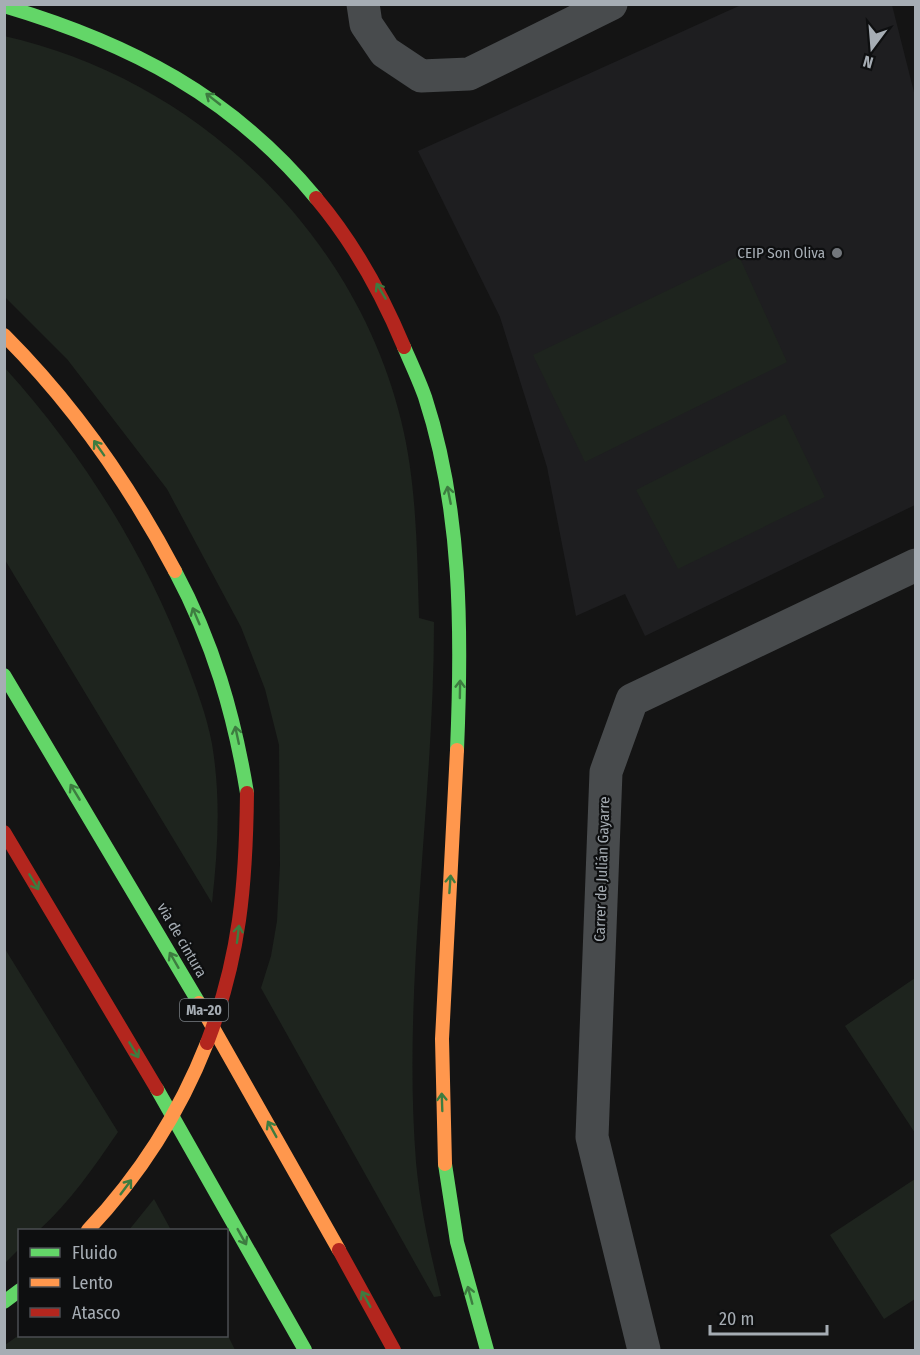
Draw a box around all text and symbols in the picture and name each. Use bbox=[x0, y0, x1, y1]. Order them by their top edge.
north arrow bbox=[842, 18, 902, 78]
text: N bbox=[861, 51, 875, 72]
one-way arrow bbox=[205, 93, 221, 106]
place label: CEIP Son Oliva bbox=[737, 244, 825, 262]
marker: CEIP Son Oliva bbox=[830, 246, 844, 260]
one-way arrow bbox=[375, 283, 387, 300]
one-way arrow bbox=[93, 440, 105, 457]
one-way arrow bbox=[443, 486, 454, 505]
one-way arrow bbox=[190, 607, 201, 626]
one-way arrow bbox=[454, 680, 466, 700]
one-way arrow bbox=[231, 726, 242, 746]
one-way arrow bbox=[68, 784, 80, 801]
street label: Carrer de Julián Gayarre bbox=[590, 796, 614, 942]
one-way arrow bbox=[29, 873, 41, 890]
one-way arrow bbox=[445, 875, 456, 895]
street label: via de cintura bbox=[153, 899, 211, 981]
one-way arrow bbox=[232, 925, 243, 944]
one-way arrow bbox=[168, 952, 180, 969]
road number: Ma-20 bbox=[180, 999, 228, 1021]
one-way arrow bbox=[129, 1041, 141, 1058]
one-way arrow bbox=[436, 1093, 447, 1113]
one-way arrow bbox=[266, 1121, 278, 1138]
one-way arrow bbox=[120, 1179, 132, 1195]
one-way arrow bbox=[236, 1228, 248, 1245]
legend bbox=[18, 1229, 228, 1337]
text: Fluido bbox=[72, 1242, 118, 1264]
text: Lento bbox=[72, 1272, 113, 1294]
one-way arrow bbox=[463, 1285, 475, 1304]
one-way arrow bbox=[360, 1291, 371, 1309]
scale bar bbox=[710, 1298, 827, 1336]
text: Atasco bbox=[72, 1302, 120, 1324]
text: 20 m bbox=[719, 1308, 754, 1330]

